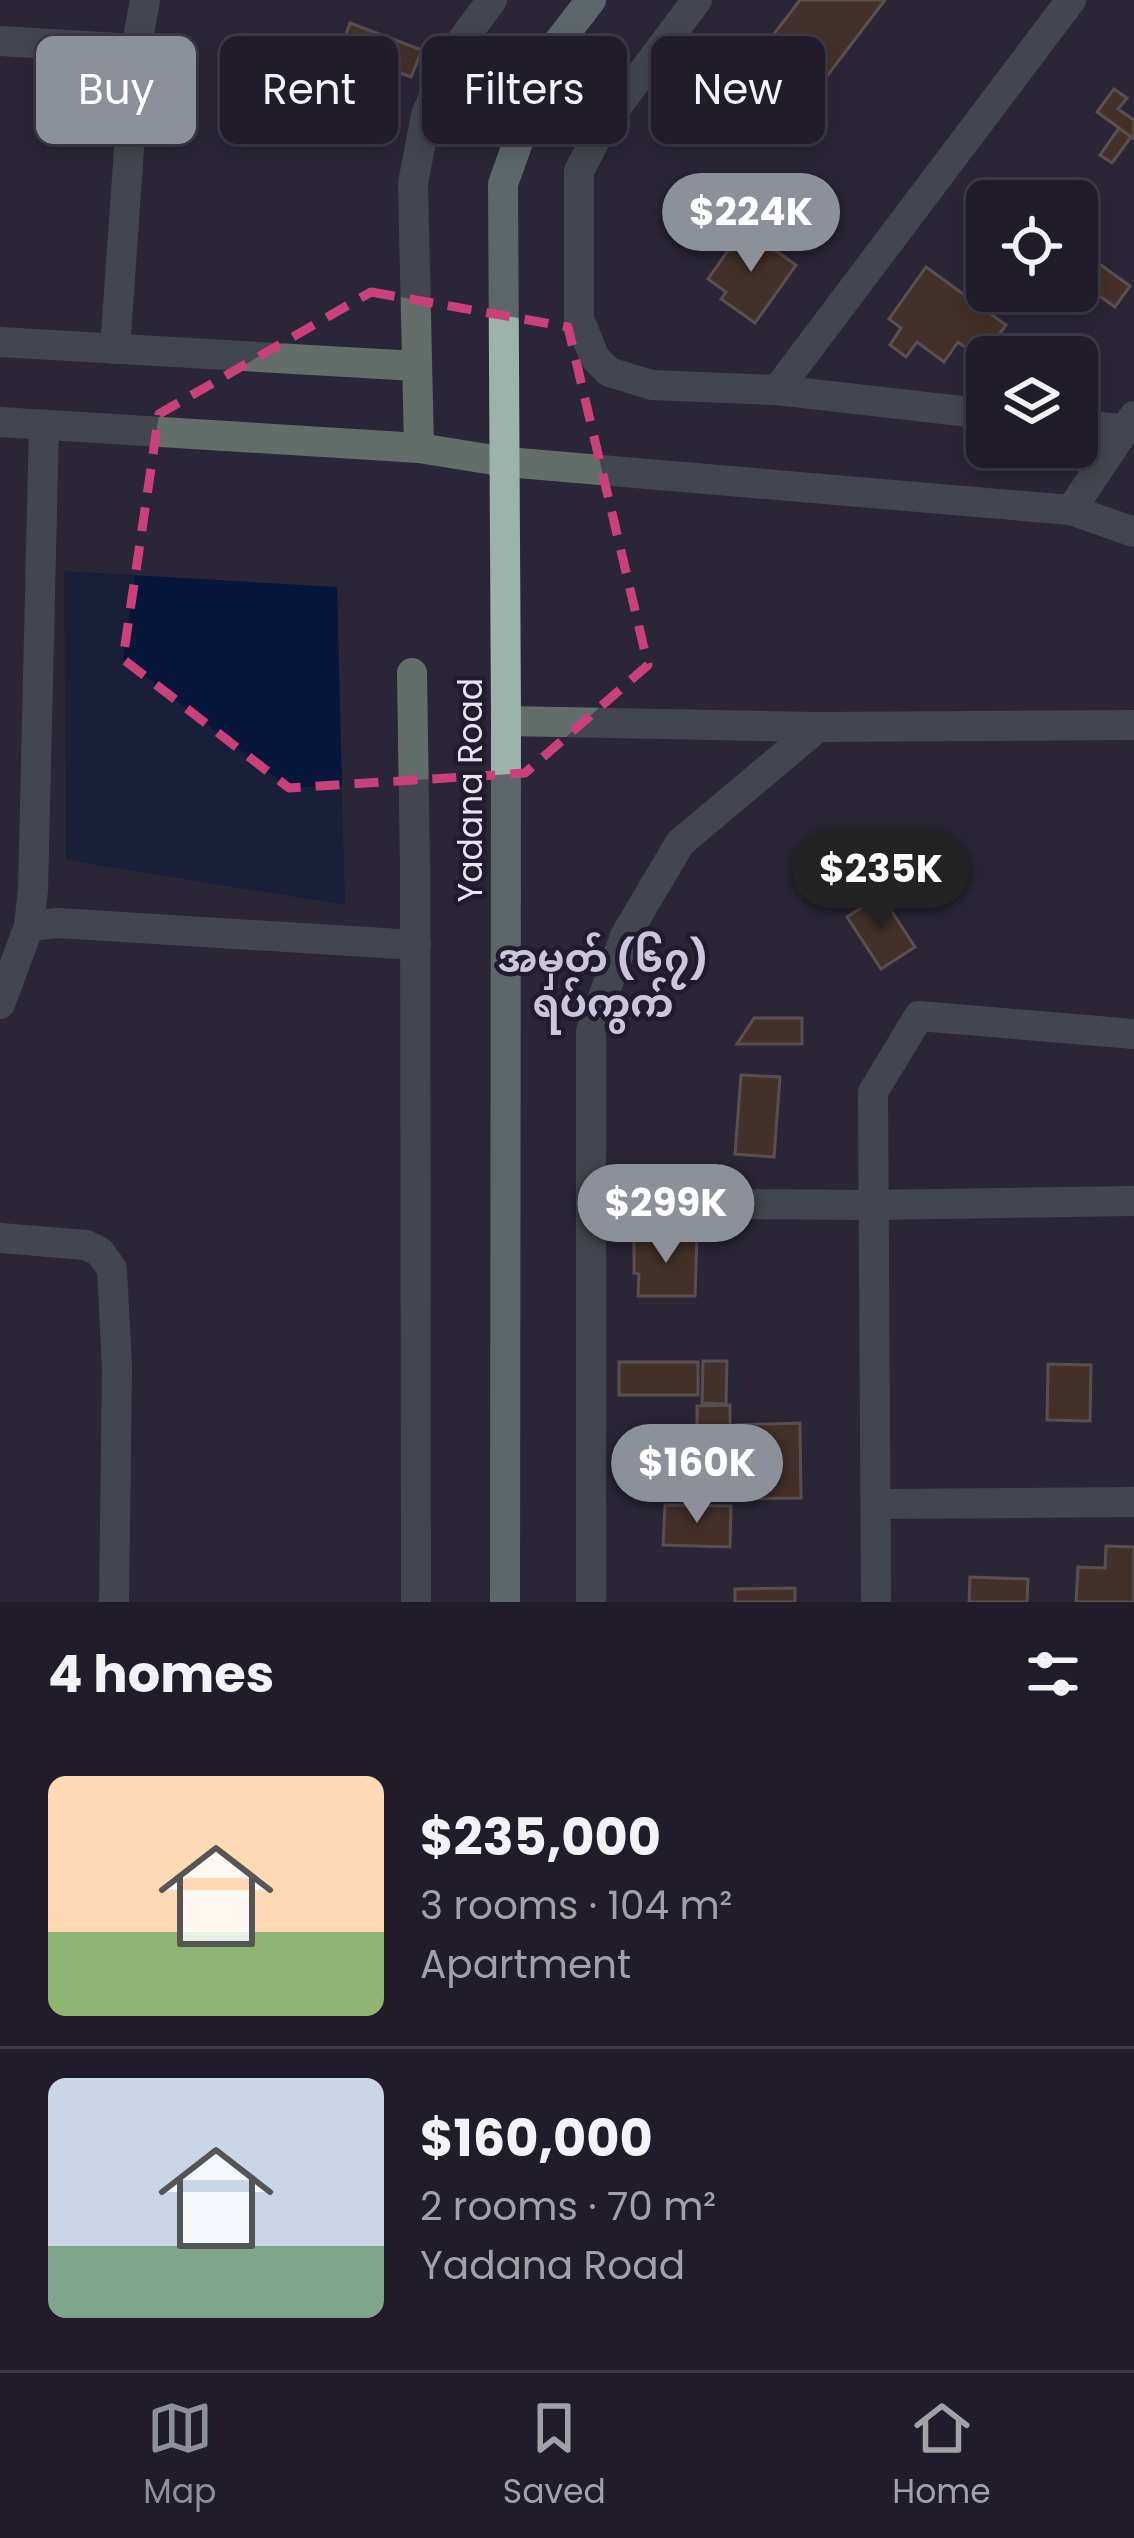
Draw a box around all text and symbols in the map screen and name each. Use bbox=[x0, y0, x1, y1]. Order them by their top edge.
chip: Buy bbox=[36, 36, 196, 144]
chip: Rent bbox=[220, 36, 398, 144]
chip: Filters bbox=[422, 36, 627, 144]
chip: New bbox=[651, 36, 825, 144]
pin: $224K bbox=[667, 173, 835, 275]
map controls bbox=[966, 180, 1098, 468]
button: locate bbox=[966, 180, 1098, 312]
text: $224K bbox=[689, 184, 813, 239]
button: layers bbox=[966, 336, 1098, 468]
street label: Yadana Road bbox=[447, 678, 494, 902]
pin: $235K bbox=[797, 830, 965, 932]
text: $235K bbox=[819, 841, 943, 896]
district label: အမှတ် (၆၇) ရပ်ကွက် bbox=[498, 931, 708, 1035]
pin: $299K bbox=[582, 1164, 750, 1266]
text: $299K bbox=[604, 1175, 728, 1230]
pin: $160K bbox=[613, 1424, 781, 1526]
text: $160K bbox=[638, 1435, 756, 1490]
text: 4 homes bbox=[48, 1638, 274, 1710]
icon: filters bbox=[1020, 1641, 1086, 1707]
text: $235,000 bbox=[420, 1801, 661, 1873]
icon: home bbox=[144, 1824, 288, 1968]
text: 3 rooms · 104 m² bbox=[420, 1878, 732, 1933]
text: Apartment bbox=[420, 1937, 631, 1992]
text: $160,000 bbox=[420, 2102, 653, 2174]
icon: home bbox=[144, 2126, 288, 2270]
text: 2 rooms · 70 m² bbox=[420, 2179, 716, 2234]
text: Yadana Road bbox=[420, 2238, 685, 2293]
tab: Map bbox=[143, 2395, 216, 2517]
tab: Saved bbox=[503, 2395, 606, 2517]
tab: Home bbox=[892, 2395, 991, 2517]

